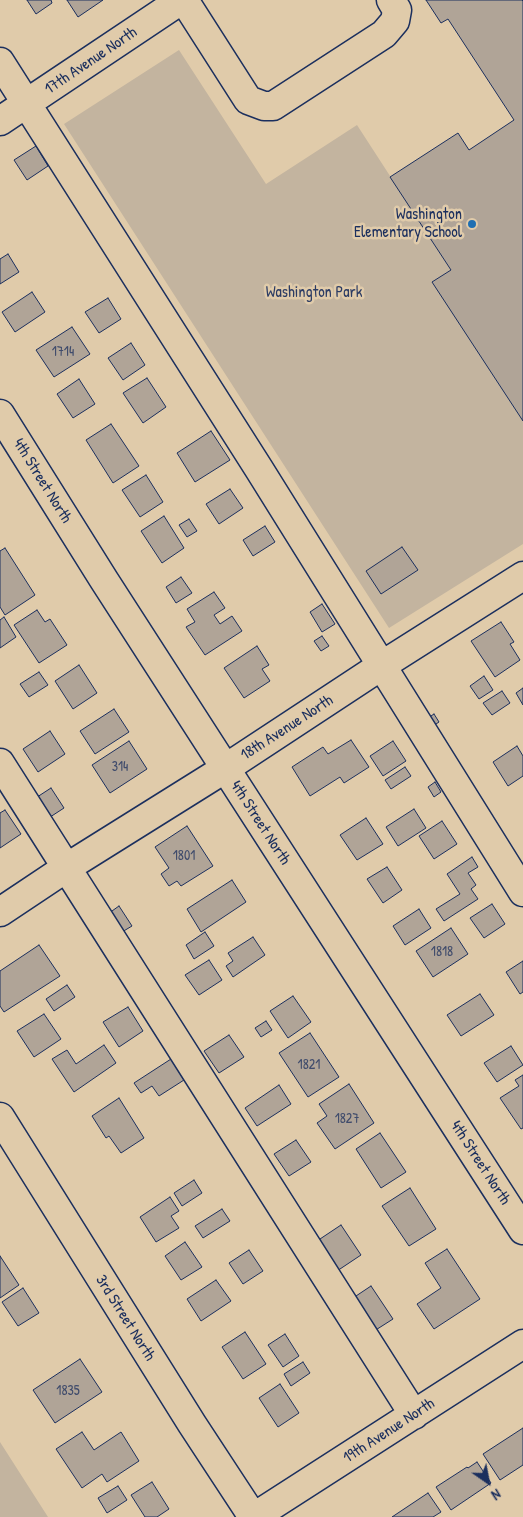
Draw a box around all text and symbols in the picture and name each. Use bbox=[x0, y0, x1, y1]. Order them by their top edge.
street label: 17th Avenue North bbox=[41, 23, 141, 99]
place label: Washington Elementary School bbox=[354, 205, 462, 243]
marker: Washington Elementary School bbox=[466, 218, 478, 230]
park label: Washington Park bbox=[266, 283, 362, 303]
house number: 1714 bbox=[52, 344, 74, 360]
street label: 4th Street North bbox=[8, 435, 76, 527]
street label: 18th Avenue North bbox=[237, 691, 337, 765]
house number: 314 bbox=[112, 759, 128, 775]
street label: 4th Street North bbox=[226, 777, 294, 869]
house number: 1801 bbox=[173, 848, 195, 864]
house number: 1818 bbox=[431, 944, 453, 960]
house number: 1821 bbox=[298, 1057, 320, 1073]
house number: 1827 bbox=[335, 1111, 359, 1127]
street label: 4th Street North bbox=[446, 1117, 514, 1209]
street label: 3rd Street North bbox=[91, 1272, 159, 1364]
house number: 1835 bbox=[56, 1383, 80, 1399]
street label: 19th Avenue North bbox=[340, 1394, 438, 1468]
north arrow bbox=[463, 1457, 513, 1507]
text: N bbox=[488, 1485, 505, 1505]

